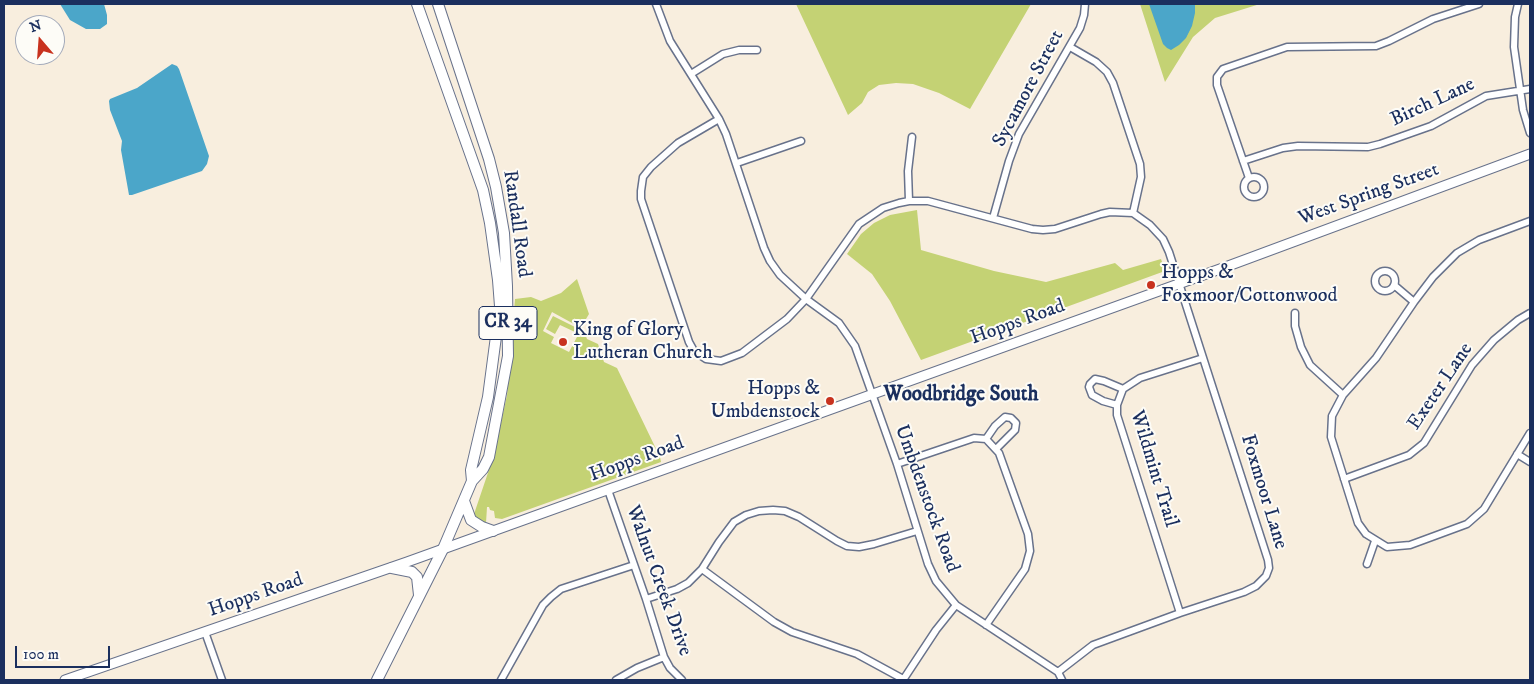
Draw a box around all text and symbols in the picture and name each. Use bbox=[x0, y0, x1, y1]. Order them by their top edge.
north arrow bbox=[15, 15, 65, 65]
text: N bbox=[27, 16, 44, 37]
street label: Sycamore Street bbox=[988, 27, 1070, 151]
street label: Birch Lane bbox=[1387, 73, 1479, 133]
street label: West Spring Street bbox=[1295, 158, 1443, 232]
street label: Randall Road bbox=[497, 169, 535, 279]
place label: Hopps & Foxmoor/Cottonwood bbox=[1161, 262, 1337, 309]
marker: Hopps & Foxmoor/Cottonwood bbox=[1145, 279, 1157, 291]
street label: Hopps Road bbox=[968, 295, 1068, 351]
road number: CR 34 bbox=[479, 306, 537, 339]
place label: King of Glory Lutheran Church bbox=[573, 319, 713, 366]
marker: King of Glory Lutheran Church bbox=[557, 336, 569, 348]
street label: Exeter Lane bbox=[1403, 339, 1479, 435]
place label: Hopps & Umbdenstock bbox=[711, 378, 820, 425]
district label: Woodbridge South bbox=[883, 383, 1039, 409]
marker: Hopps & Umbdenstock bbox=[824, 395, 836, 407]
street label: Wildmint Trail bbox=[1124, 408, 1182, 530]
street label: Umbdenstock Road bbox=[888, 422, 964, 576]
street label: Hopps Road bbox=[587, 432, 687, 488]
street label: Foxmoor Lane bbox=[1234, 432, 1292, 552]
street label: Walnut Creek Drive bbox=[620, 503, 696, 659]
street label: Hopps Road bbox=[205, 569, 307, 623]
scale bar bbox=[18, 636, 112, 668]
text: 100 m bbox=[23, 645, 59, 664]

